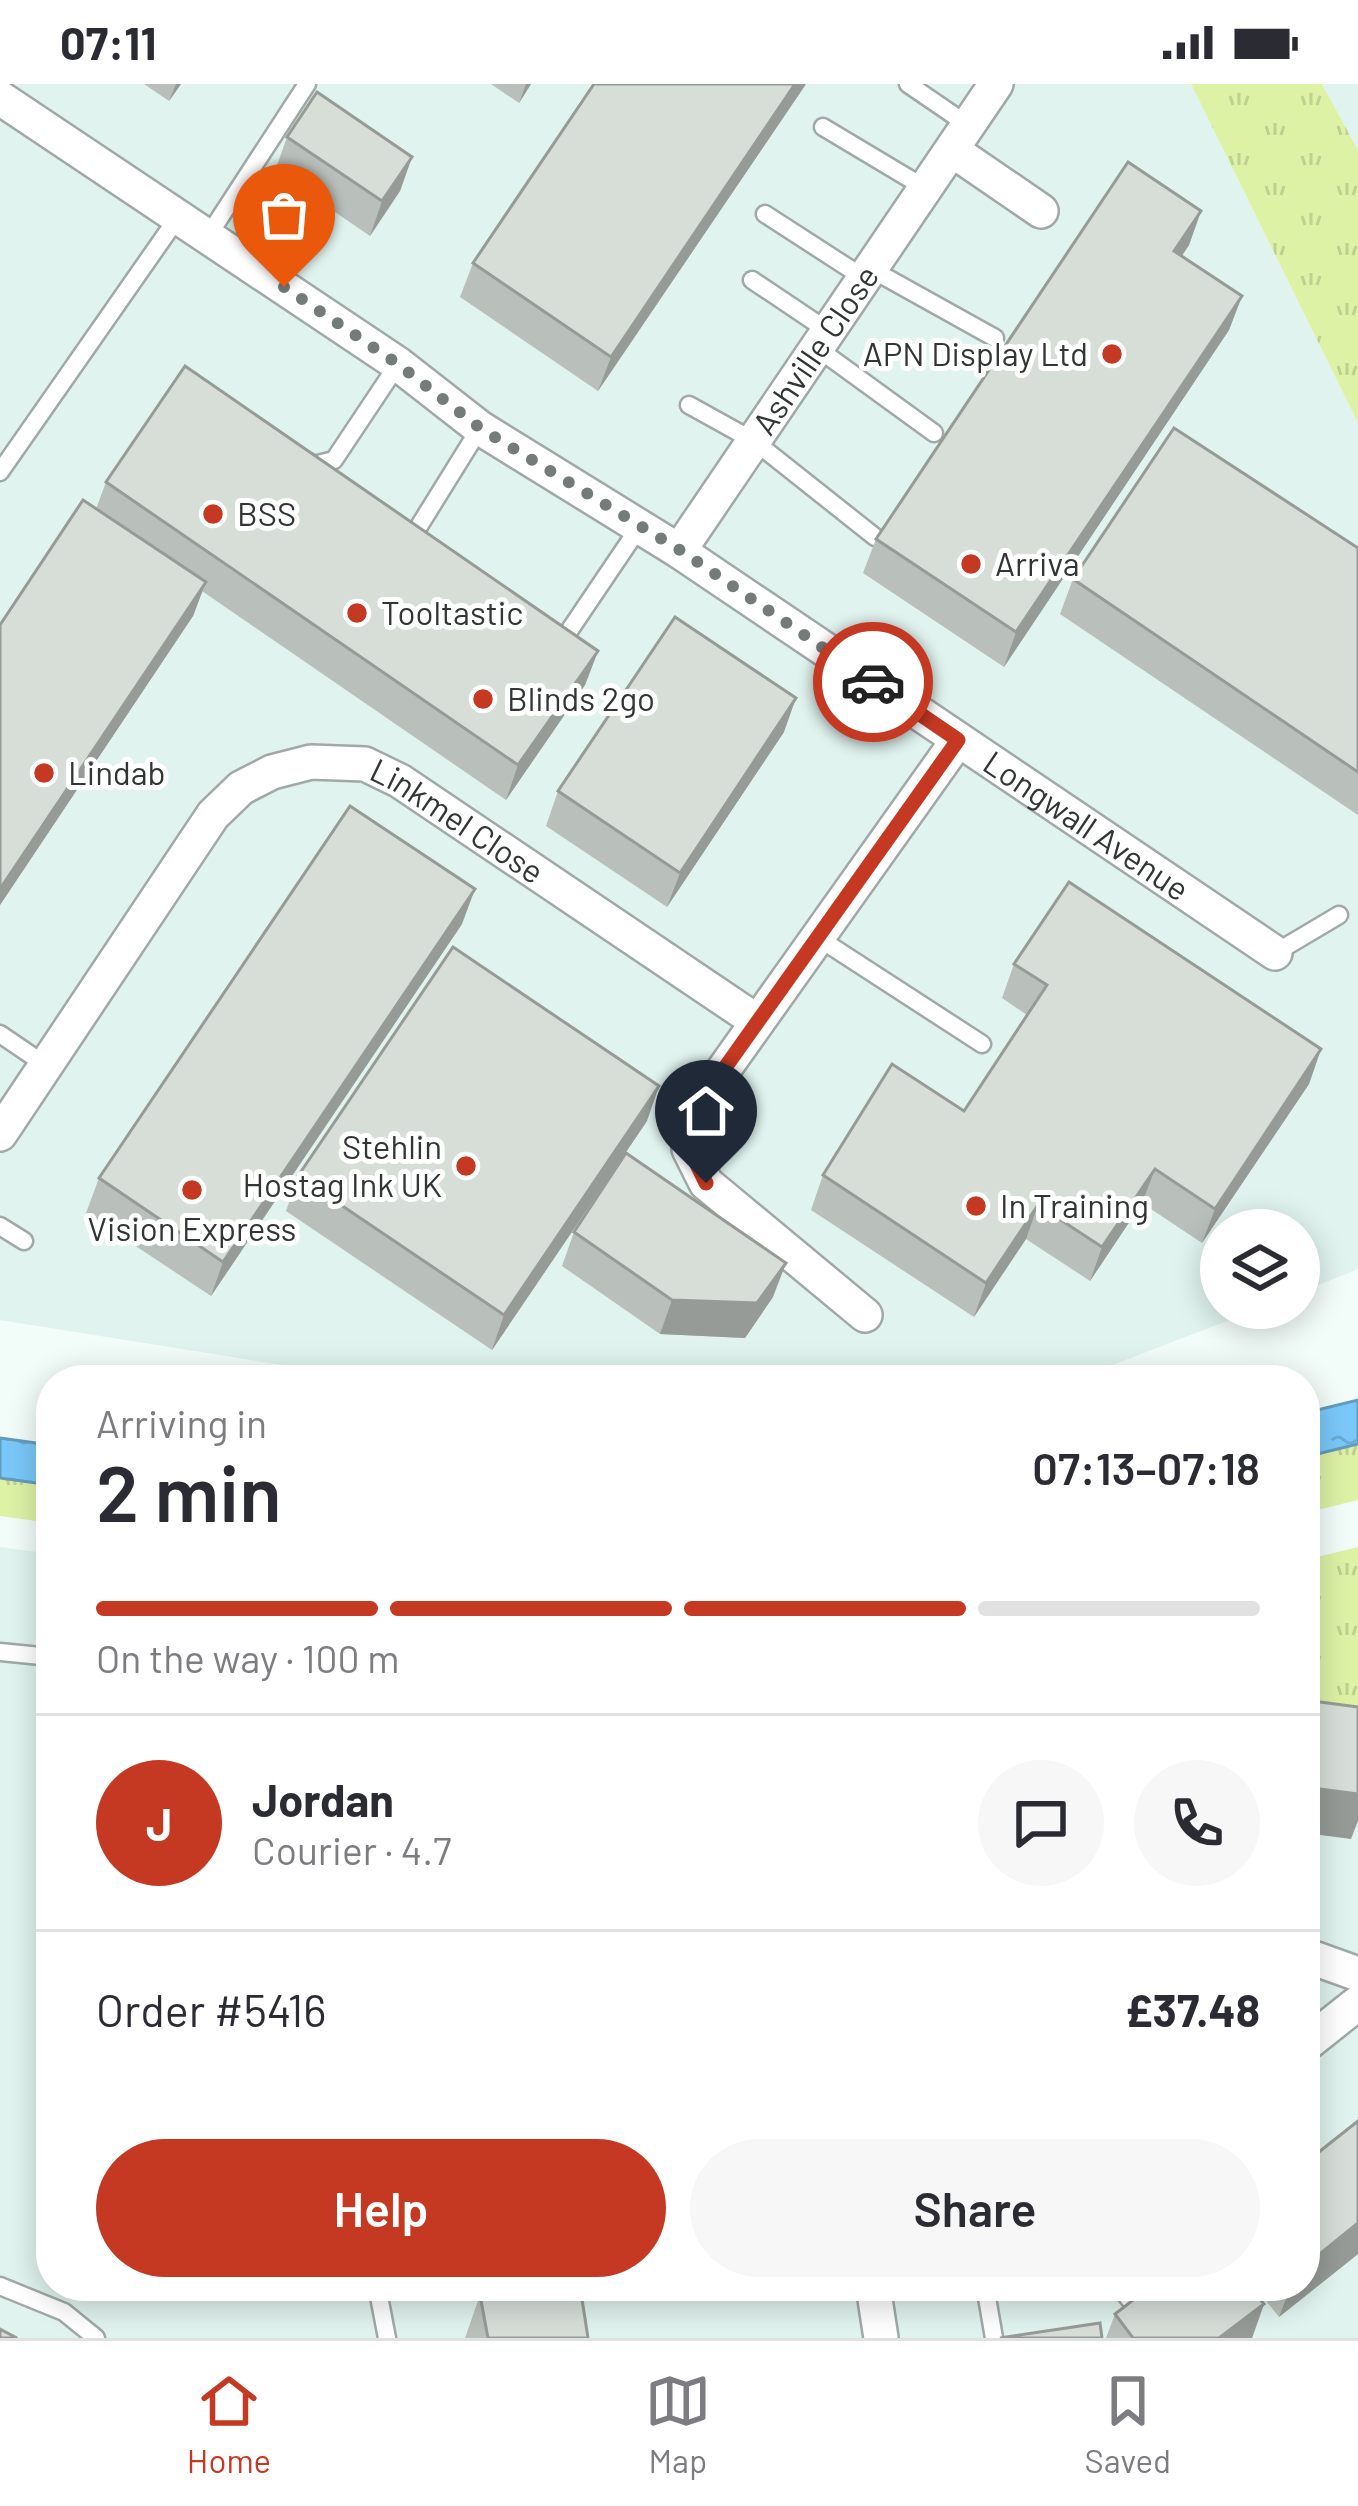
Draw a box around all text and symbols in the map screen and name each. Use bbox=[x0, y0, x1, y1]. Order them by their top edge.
text: 07:11 bbox=[60, 15, 157, 69]
pin bbox=[233, 164, 335, 287]
icon: bag bbox=[251, 182, 317, 248]
street label: Ashville Close bbox=[743, 257, 886, 442]
place label: APN Display Ltd bbox=[863, 333, 1088, 373]
marker: APN Display Ltd bbox=[1099, 341, 1125, 367]
place label: BSS bbox=[237, 493, 296, 533]
marker: BSS bbox=[200, 501, 226, 527]
place label: Arriva bbox=[995, 543, 1080, 583]
marker: Arriva bbox=[958, 551, 984, 577]
place label: Tooltastic bbox=[381, 592, 523, 632]
marker: Tooltastic bbox=[344, 600, 370, 626]
courier bbox=[813, 622, 933, 742]
icon: car bbox=[840, 649, 906, 715]
place label: Blinds 2go bbox=[507, 678, 655, 718]
marker: Blinds 2go bbox=[470, 686, 496, 712]
street label: Longwall Avenue bbox=[977, 741, 1197, 908]
street label: Linkmel Close bbox=[364, 749, 552, 891]
place label: Lindab bbox=[68, 752, 166, 792]
marker: Lindab bbox=[31, 760, 57, 786]
pin bbox=[655, 1060, 757, 1183]
icon: home bbox=[673, 1078, 739, 1144]
place label: Stehlin Hostag Ink UK bbox=[242, 1126, 442, 1204]
marker: Stehlin Hostag Ink UK bbox=[453, 1153, 479, 1179]
marker: Vision Express bbox=[179, 1177, 205, 1203]
place label: In Training bbox=[1000, 1185, 1149, 1225]
marker: In Training bbox=[963, 1193, 989, 1219]
place label: Vision Express bbox=[88, 1208, 296, 1248]
map controls bbox=[1200, 1209, 1320, 1329]
button: layers bbox=[1200, 1209, 1320, 1329]
text: Arriving in bbox=[96, 1399, 267, 1446]
text: 07:13–07:18 bbox=[1032, 1440, 1260, 1494]
text: 2 min bbox=[96, 1444, 282, 1538]
text: On the way · 100 m bbox=[96, 1634, 400, 1681]
button: chat bbox=[978, 1760, 1104, 1886]
button: phone bbox=[1134, 1760, 1260, 1886]
text: Jordan bbox=[252, 1772, 394, 1826]
text: J bbox=[146, 1796, 172, 1850]
text: Courier · 4.7 bbox=[252, 1826, 452, 1873]
text: Order #5416 bbox=[96, 1982, 326, 2036]
text: £37.48 bbox=[1125, 1982, 1260, 2036]
button: Help bbox=[96, 2139, 666, 2277]
button: Share bbox=[690, 2139, 1260, 2277]
tab: Home bbox=[187, 2368, 271, 2480]
tab: Map bbox=[645, 2368, 711, 2480]
tab: Saved bbox=[1085, 2368, 1171, 2480]

